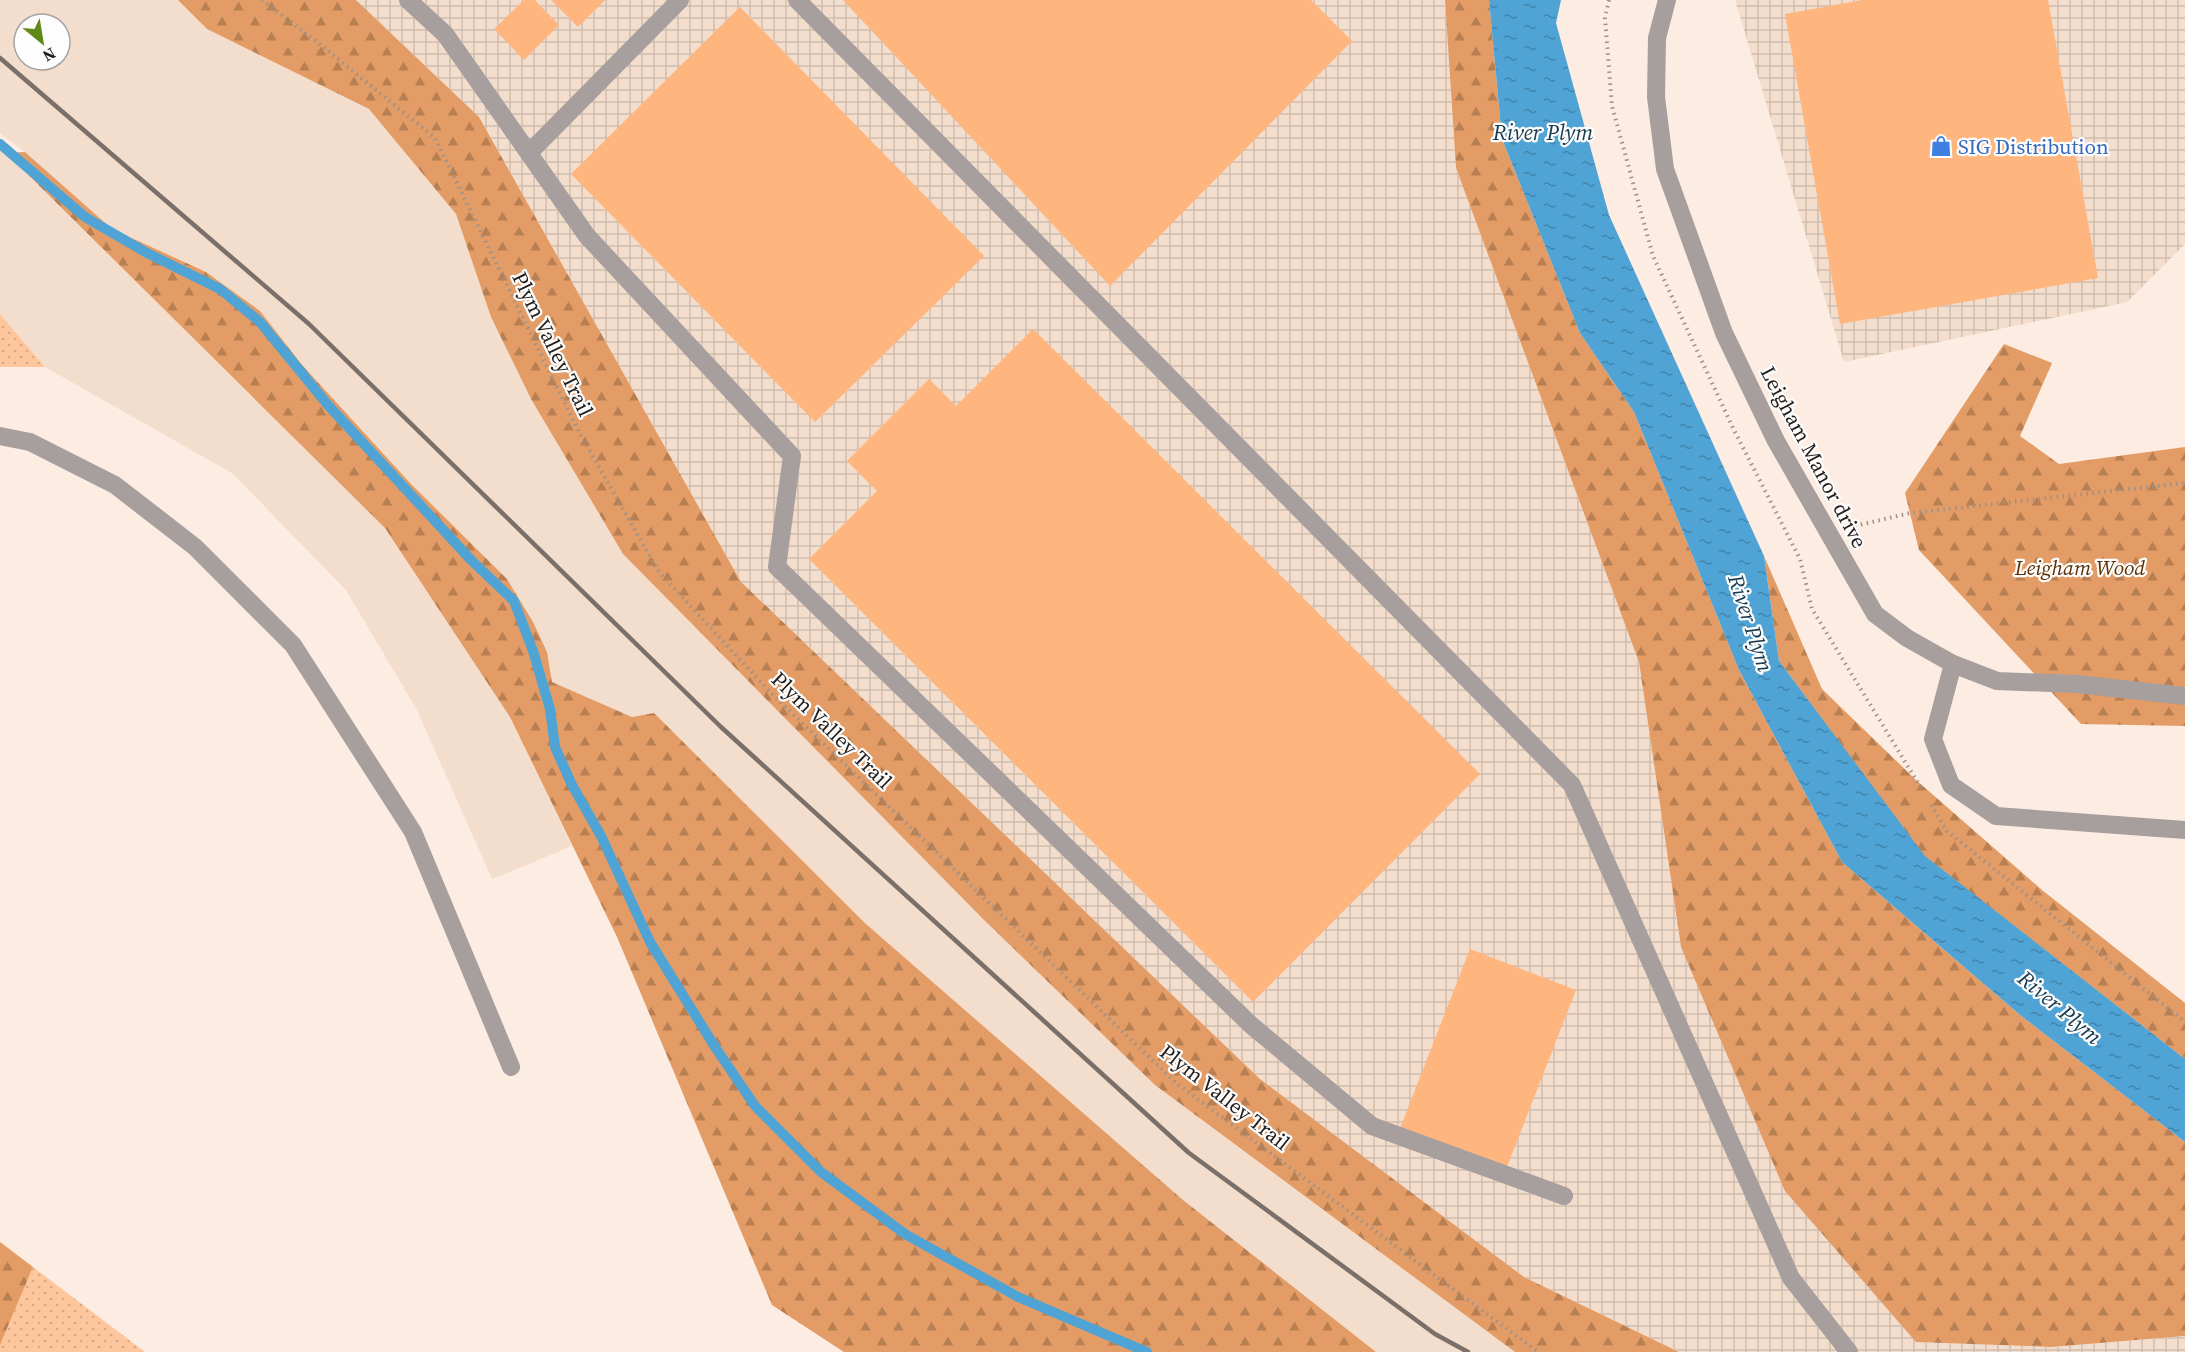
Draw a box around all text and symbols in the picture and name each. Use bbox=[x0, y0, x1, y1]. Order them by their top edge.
north arrow bbox=[12, 12, 72, 72]
text: N bbox=[39, 43, 60, 68]
water label: River Plym bbox=[1492, 117, 1593, 147]
place label: SIG Distribution bbox=[1958, 132, 2109, 161]
shop icon: SIG Distribution bbox=[1929, 134, 1953, 158]
street label: Plym Valley Trail bbox=[505, 267, 601, 421]
street label: Leigham Manor drive bbox=[1754, 361, 1874, 553]
park label: Leigham Wood bbox=[2014, 553, 2145, 582]
water label: River Plym bbox=[1721, 570, 1781, 676]
street label: Plym Valley Trail bbox=[765, 665, 899, 795]
water label: River Plym bbox=[2011, 963, 2108, 1051]
street label: Plym Valley Trail bbox=[1154, 1037, 1296, 1157]

